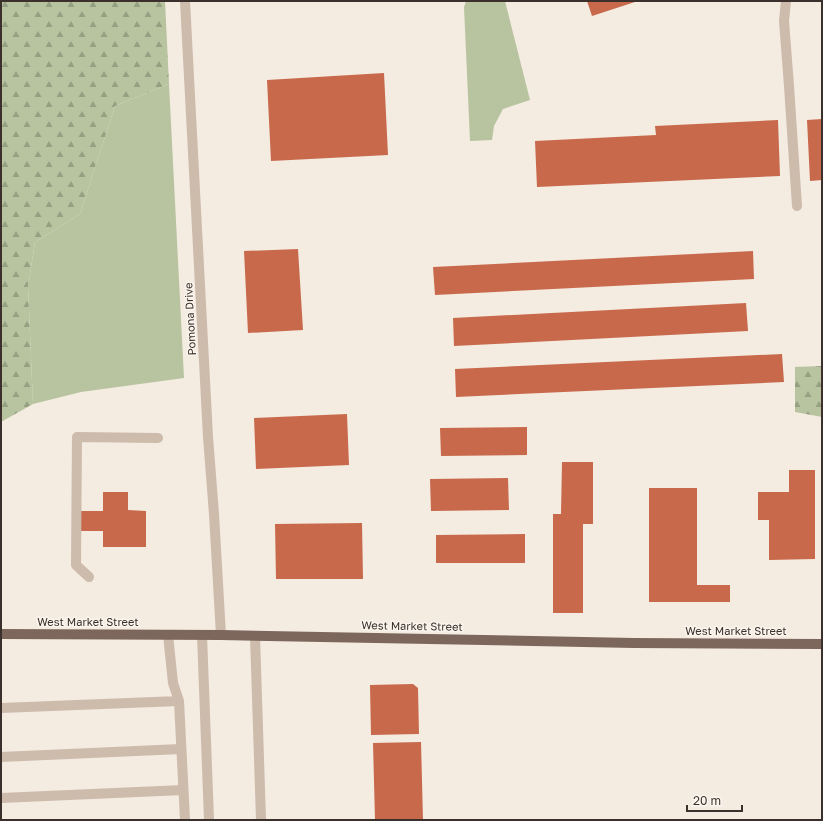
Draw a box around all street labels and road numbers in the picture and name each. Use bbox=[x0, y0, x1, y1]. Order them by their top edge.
street label: Pomona Drive bbox=[181, 282, 198, 356]
street label: West Market Street bbox=[37, 615, 139, 628]
street label: West Market Street bbox=[361, 618, 463, 633]
street label: West Market Street bbox=[685, 624, 787, 637]

